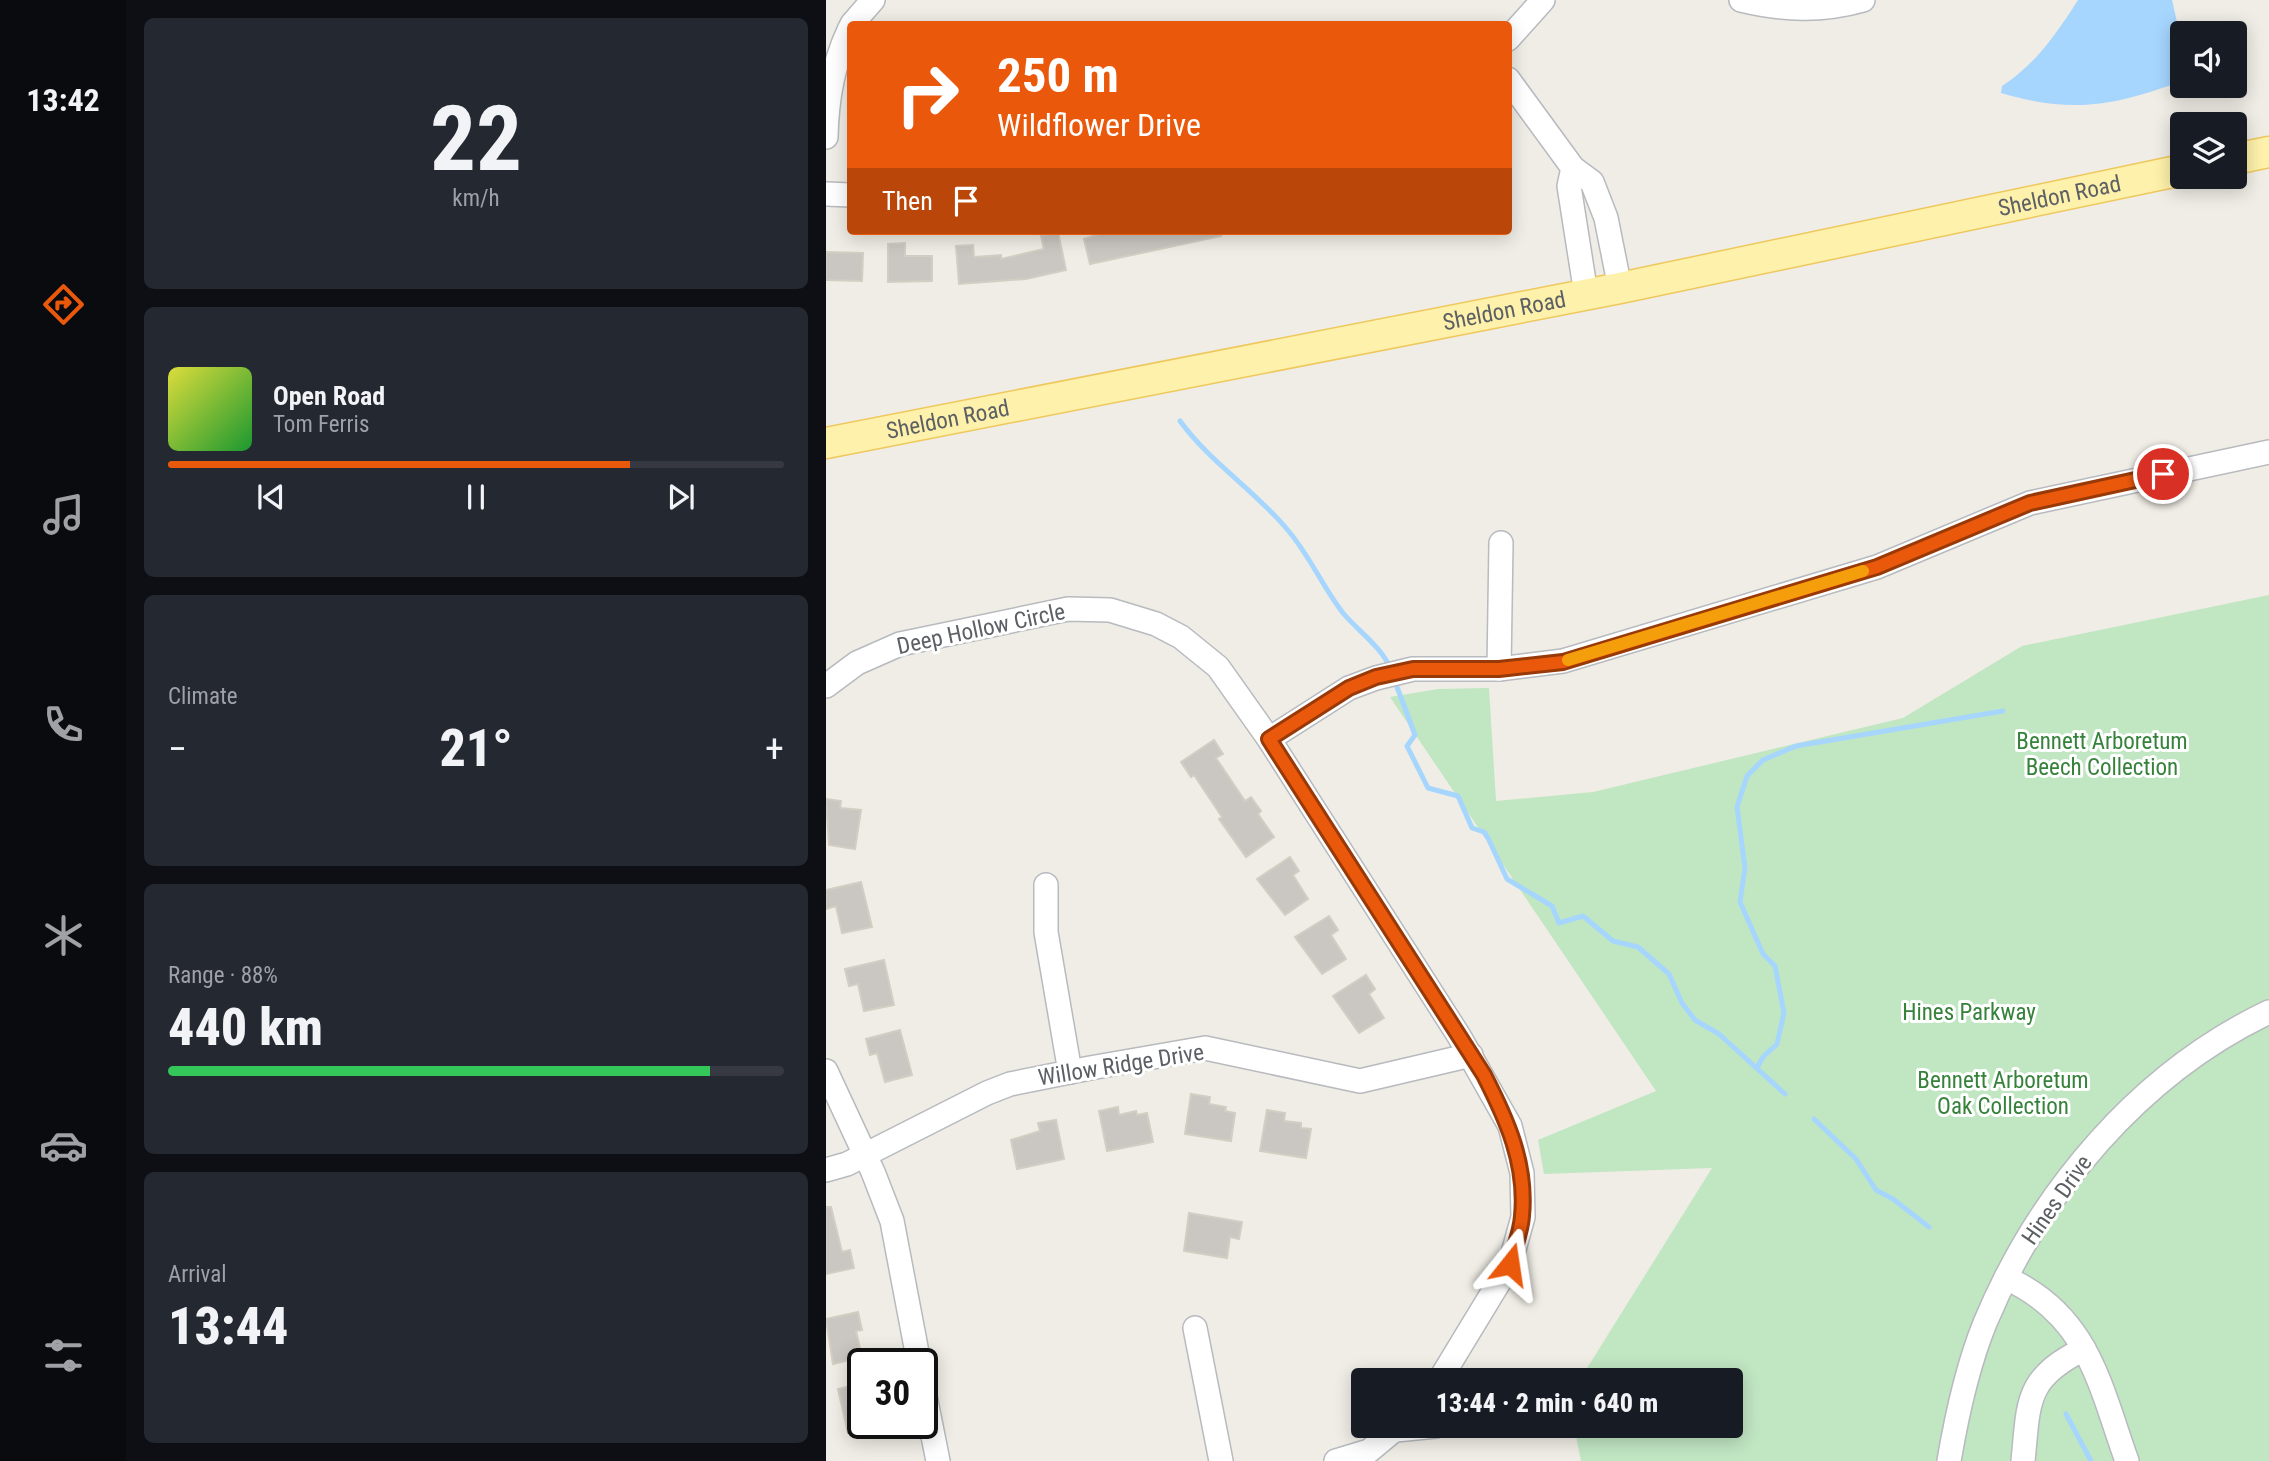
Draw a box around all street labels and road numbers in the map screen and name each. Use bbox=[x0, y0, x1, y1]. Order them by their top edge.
street label: Sheldon Road bbox=[1996, 170, 2123, 222]
street label: Sheldon Road bbox=[1440, 285, 1568, 336]
street label: Sheldon Road bbox=[884, 394, 1011, 444]
street label: Deep Hollow Circle bbox=[894, 598, 1068, 660]
street label: Willow Ridge Drive bbox=[1036, 1039, 1206, 1091]
street label: Hines Drive bbox=[2016, 1150, 2098, 1250]

